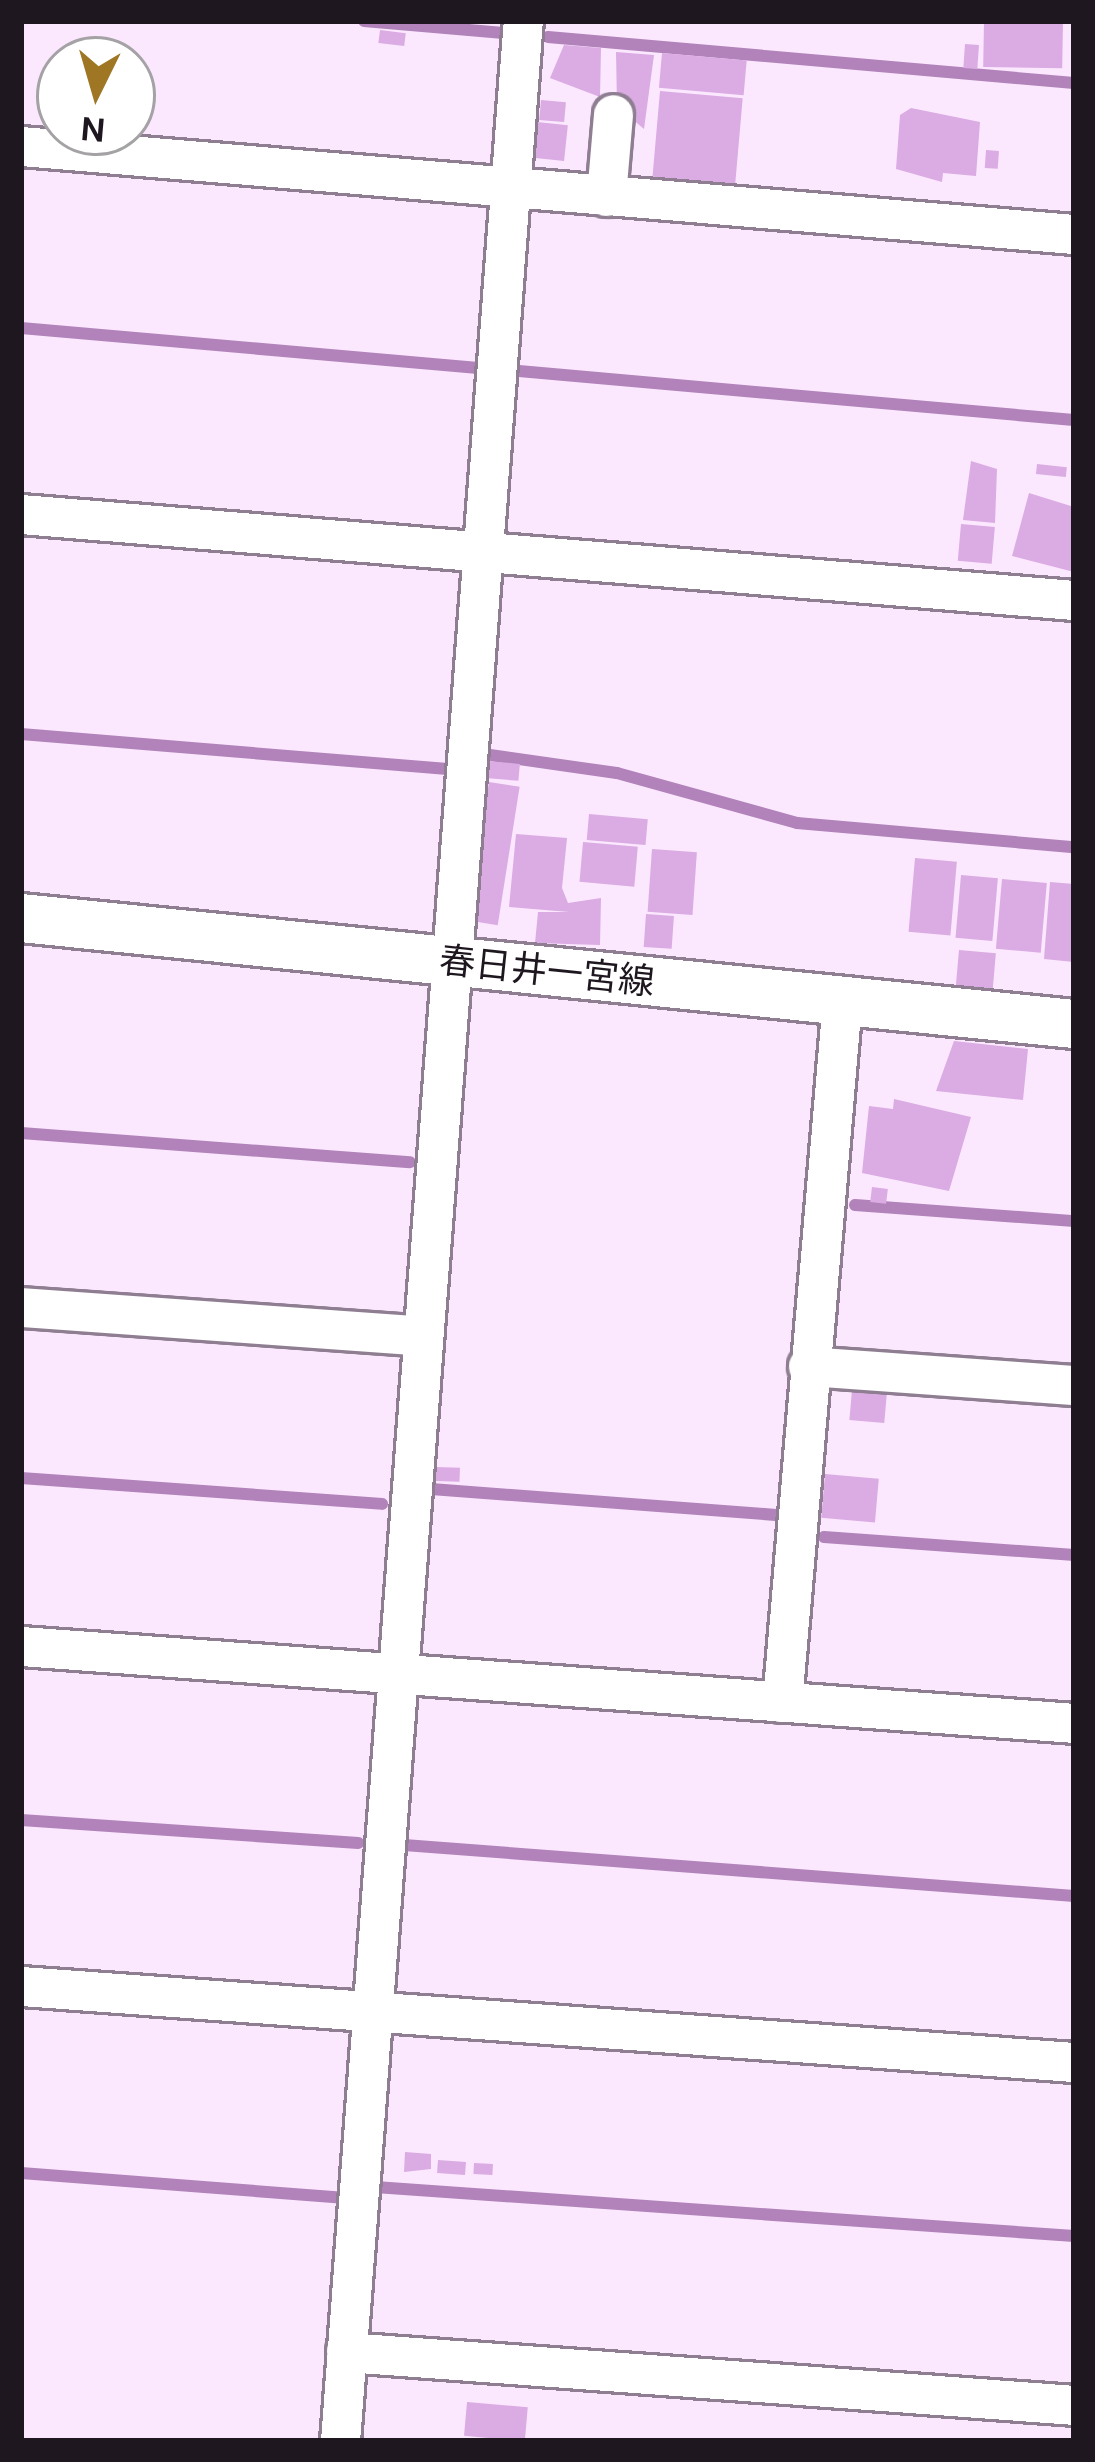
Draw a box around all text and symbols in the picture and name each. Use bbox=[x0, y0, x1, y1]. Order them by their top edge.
north arrow bbox=[36, 36, 156, 156]
text: N bbox=[79, 107, 107, 152]
street label: 春日井一宮線 bbox=[437, 938, 657, 1004]

